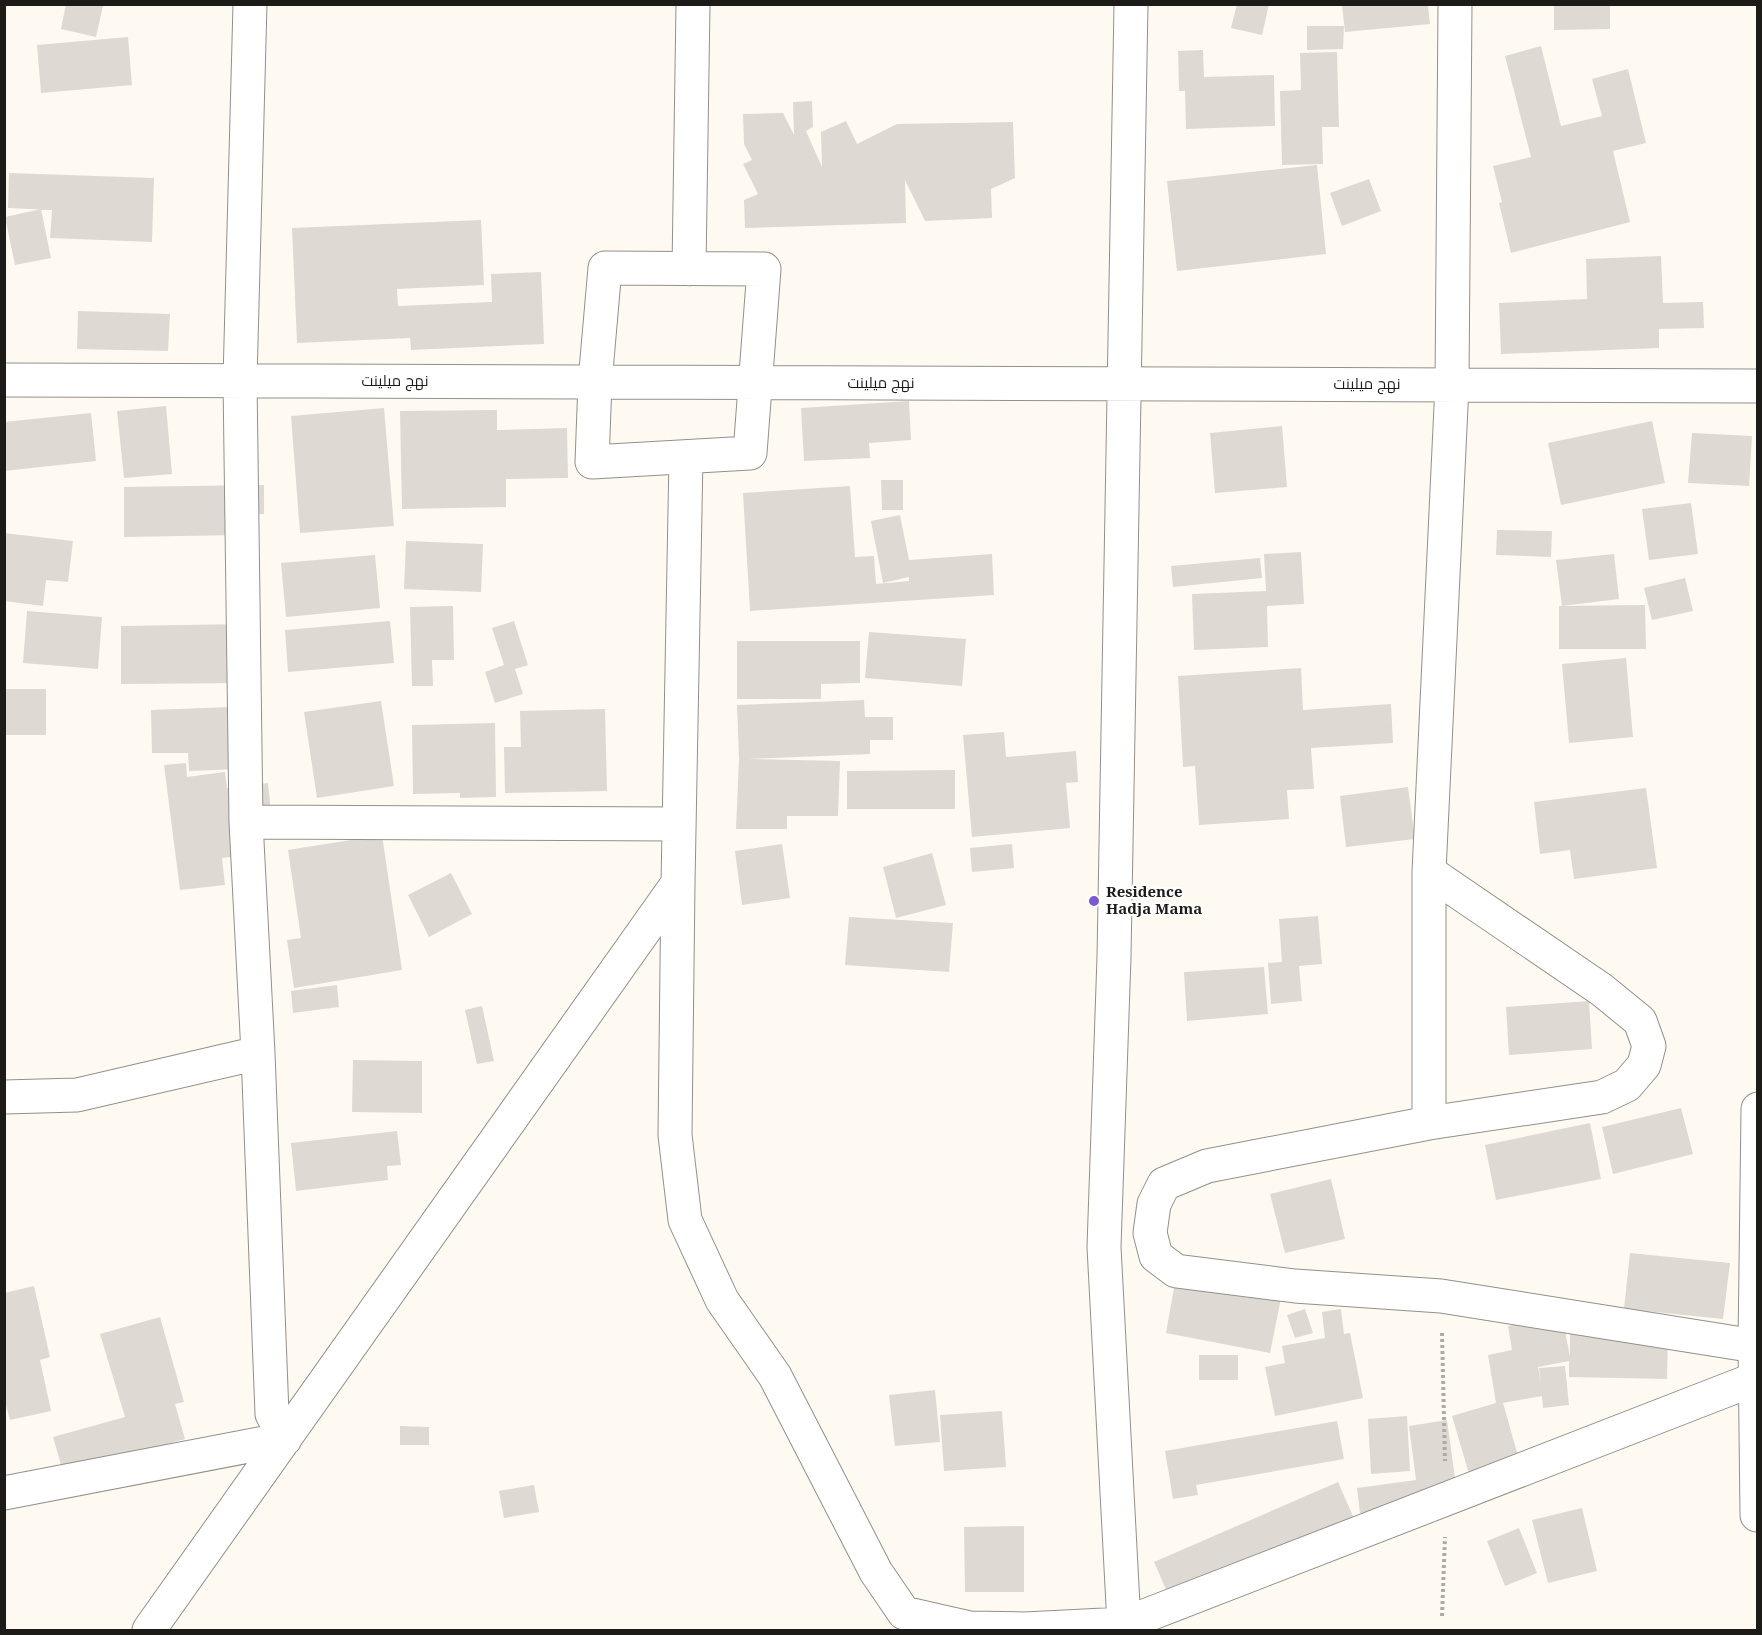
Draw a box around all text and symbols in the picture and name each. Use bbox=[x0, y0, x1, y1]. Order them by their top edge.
street label: نهج ميلينت bbox=[362, 370, 428, 392]
street label: نهج ميلينت bbox=[848, 372, 914, 394]
street label: نهج ميلينت bbox=[1334, 373, 1400, 395]
place label: Residence Hadja Mama bbox=[1106, 881, 1202, 918]
marker: Residence Hadja Mama bbox=[1087, 894, 1101, 908]

